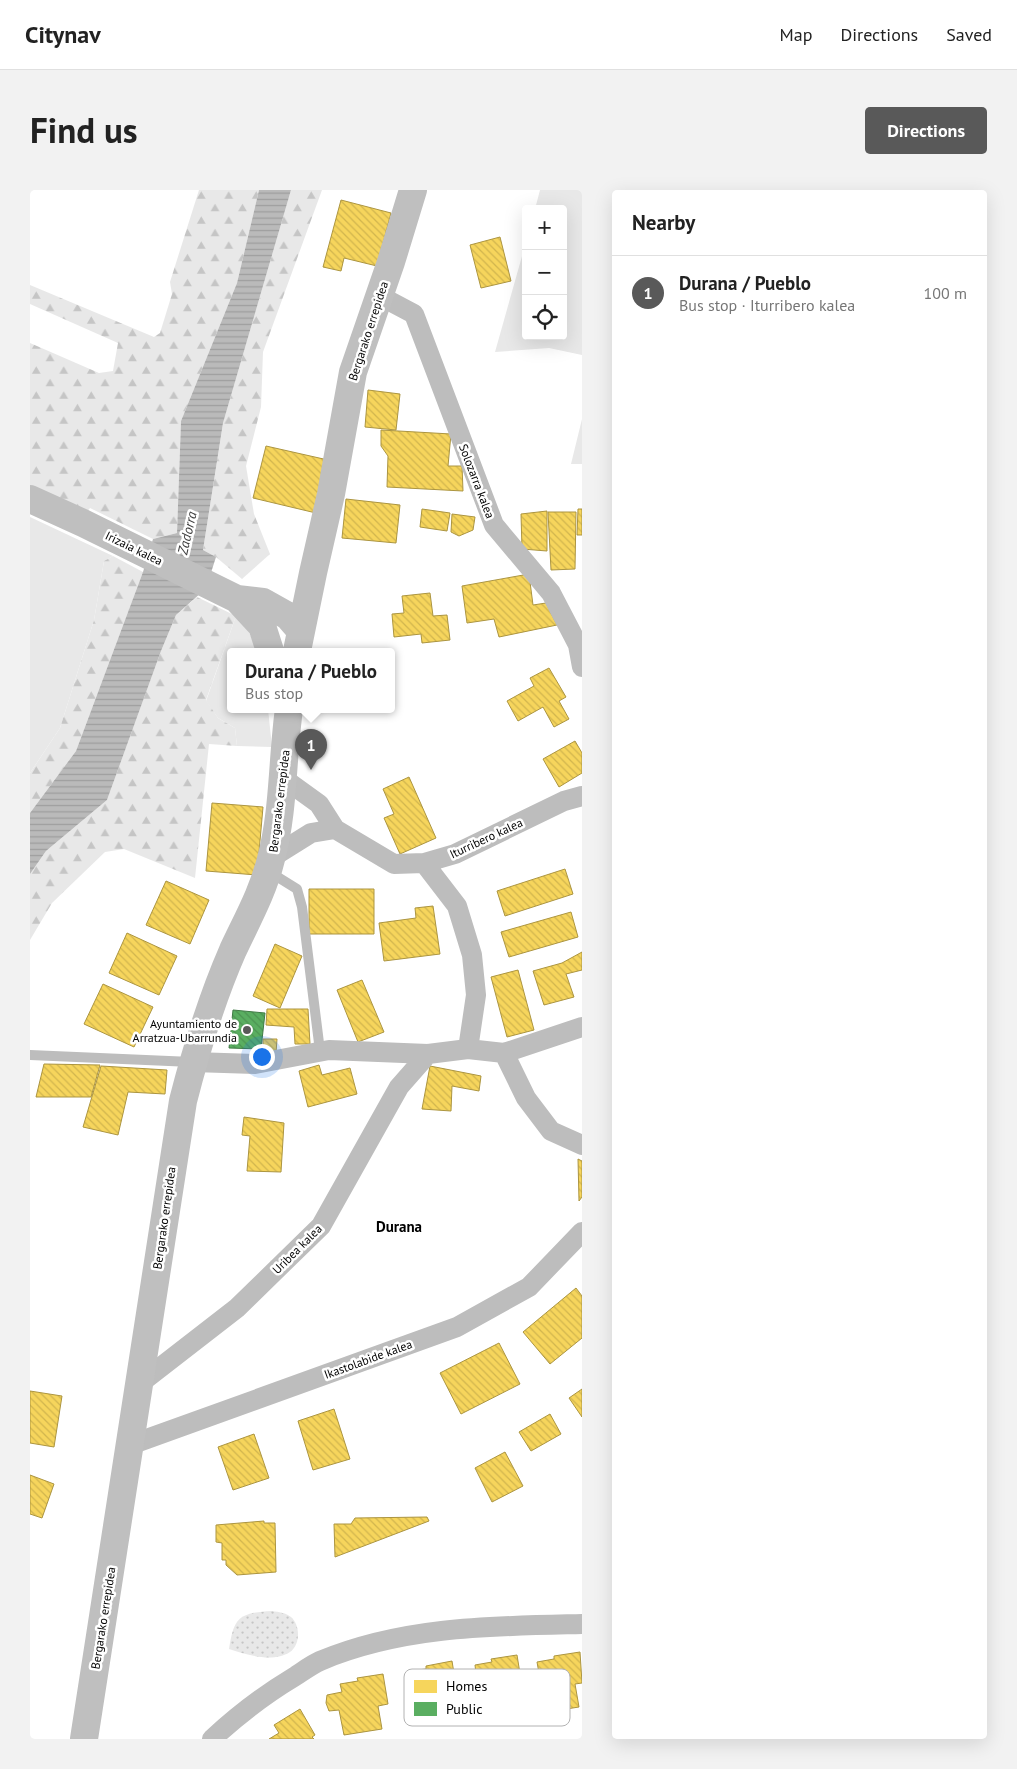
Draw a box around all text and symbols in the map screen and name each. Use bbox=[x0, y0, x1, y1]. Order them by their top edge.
text: Citynav bbox=[25, 19, 101, 50]
text: Map bbox=[780, 23, 812, 46]
text: Directions bbox=[840, 23, 918, 46]
text: Saved bbox=[946, 23, 992, 46]
text: Find us bbox=[30, 107, 138, 153]
button: Directions bbox=[865, 107, 987, 154]
map controls bbox=[522, 205, 567, 340]
button: + bbox=[522, 205, 567, 250]
text: Nearby bbox=[632, 209, 695, 236]
button: − bbox=[522, 250, 567, 295]
text: Durana / Pueblo bbox=[679, 271, 811, 295]
street label: Bergarako errepidea bbox=[345, 279, 391, 382]
text: 1 bbox=[643, 283, 653, 303]
text: 100 m bbox=[924, 283, 967, 303]
button: locate bbox=[522, 295, 567, 340]
text: Bus stop · Iturribero kalea bbox=[679, 295, 855, 315]
street label: Solozarra kalea bbox=[456, 442, 498, 520]
water label: Zadorra bbox=[173, 509, 201, 557]
street label: Irizaia kalea bbox=[103, 528, 165, 568]
popup bbox=[227, 648, 395, 713]
text: Durana / Pueblo bbox=[245, 659, 377, 683]
text: Bus stop bbox=[245, 683, 303, 703]
pin: 1 bbox=[295, 729, 327, 770]
street label: Bergarako errepidea bbox=[265, 749, 293, 853]
street label: Iturribero kalea bbox=[447, 815, 525, 861]
place label: Ayuntamiento de Arratzua-Ubarrundia bbox=[133, 1016, 237, 1045]
marker: Ayuntamiento de Arratzua-Ubarrundia bbox=[241, 1024, 253, 1036]
your location bbox=[249, 1044, 275, 1070]
street label: Bergarako errepidea bbox=[149, 1166, 179, 1270]
district label: Durana bbox=[376, 1217, 422, 1236]
street label: Uribea kalea bbox=[269, 1221, 325, 1277]
street label: Ikastolabide kalea bbox=[322, 1336, 414, 1382]
street label: Bergarako errepidea bbox=[88, 1566, 119, 1670]
legend bbox=[404, 1669, 570, 1726]
text: Homes bbox=[446, 1677, 487, 1695]
text: Public bbox=[446, 1700, 483, 1718]

